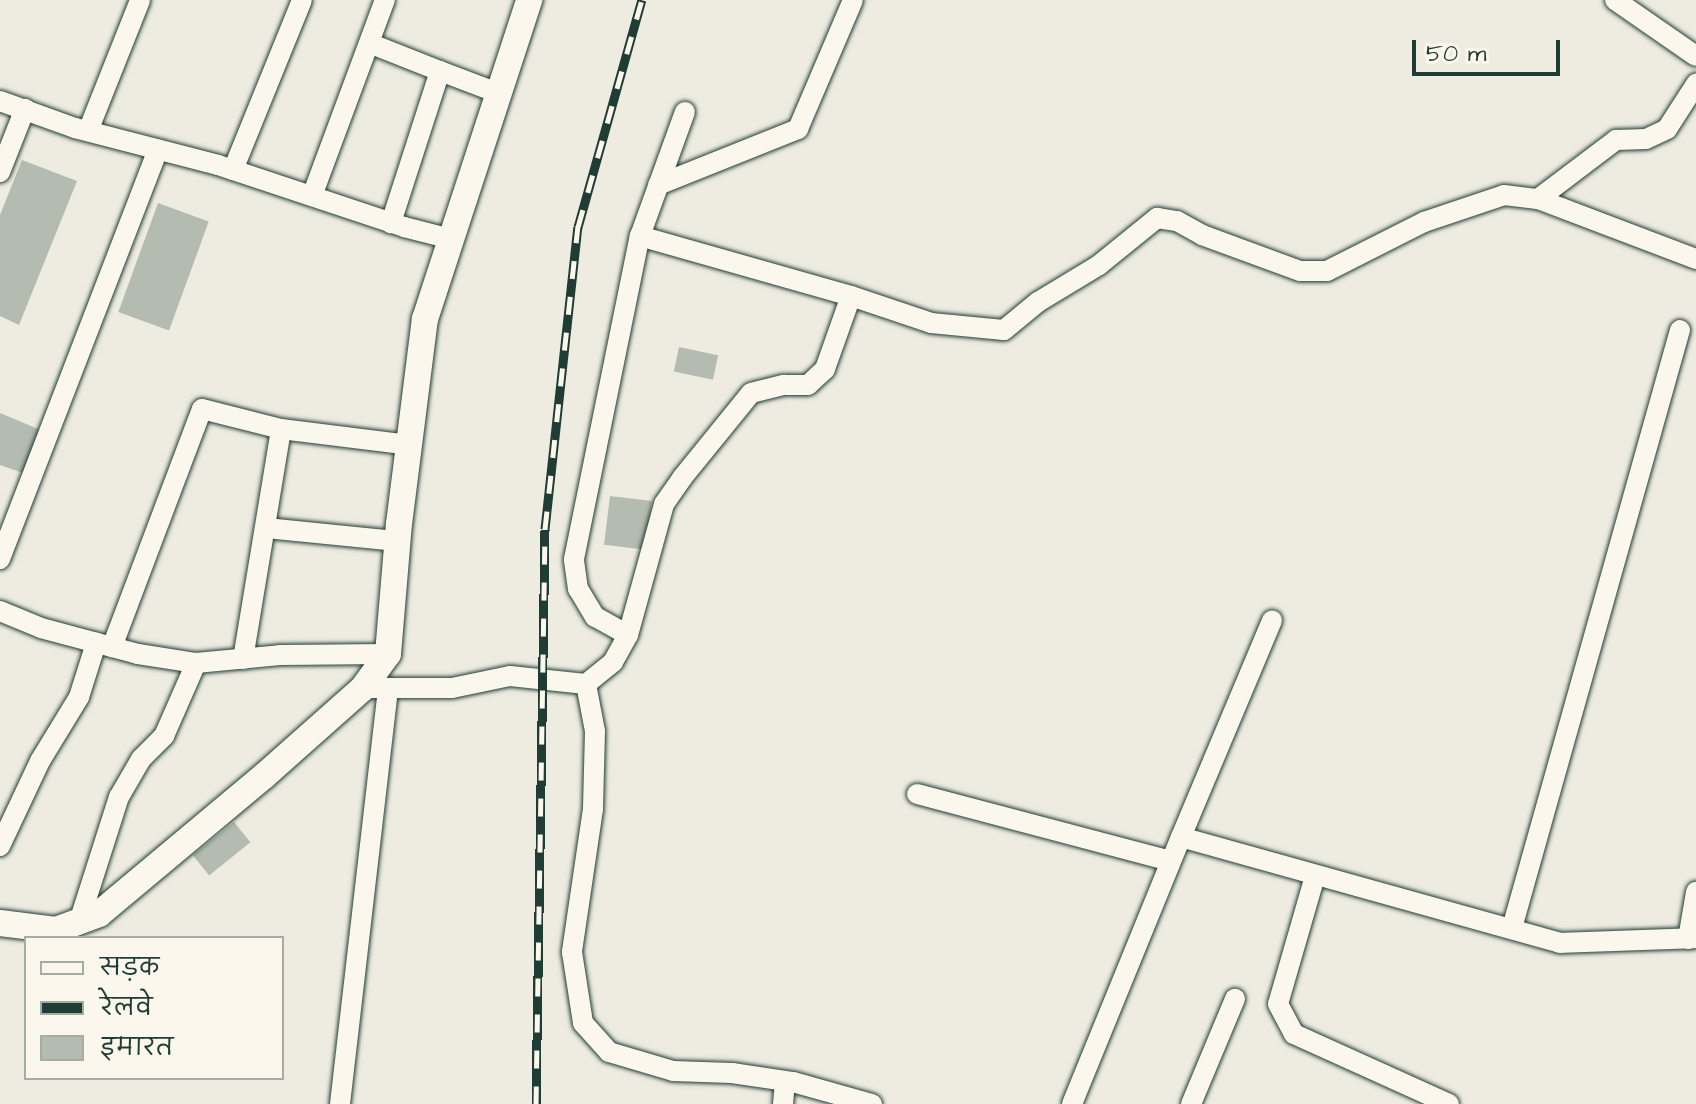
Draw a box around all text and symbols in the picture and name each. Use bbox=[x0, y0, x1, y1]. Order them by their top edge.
scale bar bbox=[1416, 24, 1564, 74]
text: 50 m bbox=[1426, 37, 1486, 71]
legend bbox=[24, 936, 284, 1080]
text: सड़क bbox=[100, 951, 159, 985]
text: रेलवे bbox=[100, 991, 153, 1025]
text: इमारत bbox=[100, 1031, 173, 1065]

